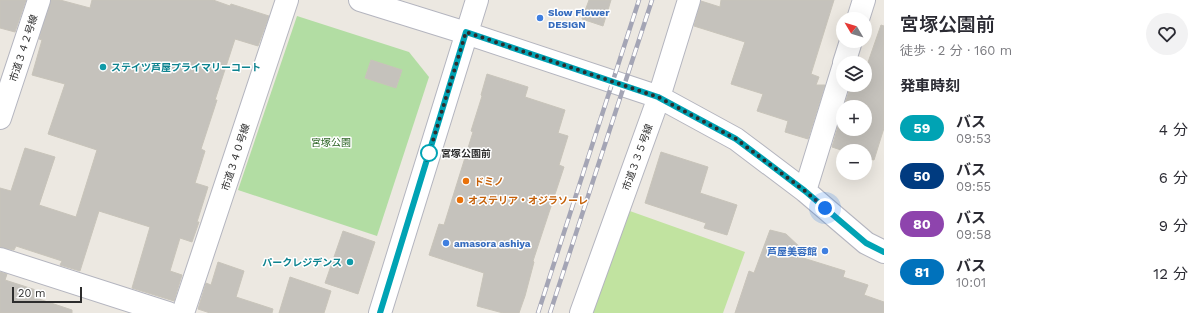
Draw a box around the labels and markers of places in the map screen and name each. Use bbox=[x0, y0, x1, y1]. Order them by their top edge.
place label: Slow Flower DESIGN bbox=[548, 7, 610, 30]
marker: Slow Flower DESIGN bbox=[535, 13, 545, 23]
marker: ステイツ芦屋プライマリーコート bbox=[98, 62, 108, 72]
place label: ステイツ芦屋プライマリーコート bbox=[111, 62, 261, 73]
marker: 宮塚公園前 bbox=[420, 144, 438, 162]
place label: 宮塚公園前 bbox=[441, 148, 491, 159]
marker: ドミノ bbox=[461, 176, 471, 186]
place label: ドミノ bbox=[474, 176, 504, 187]
marker: オステリア・オジラソーレ bbox=[455, 195, 465, 205]
place label: オステリア・オジラソーレ bbox=[468, 195, 588, 206]
marker: amasora ashiya bbox=[441, 238, 451, 248]
place label: amasora ashiya bbox=[454, 238, 531, 249]
place label: 芦屋美蓉館 bbox=[767, 246, 817, 257]
marker: 芦屋美蓉館 bbox=[820, 246, 830, 256]
place label: パークレジデンス bbox=[262, 257, 342, 268]
marker: パークレジデンス bbox=[345, 257, 355, 267]

